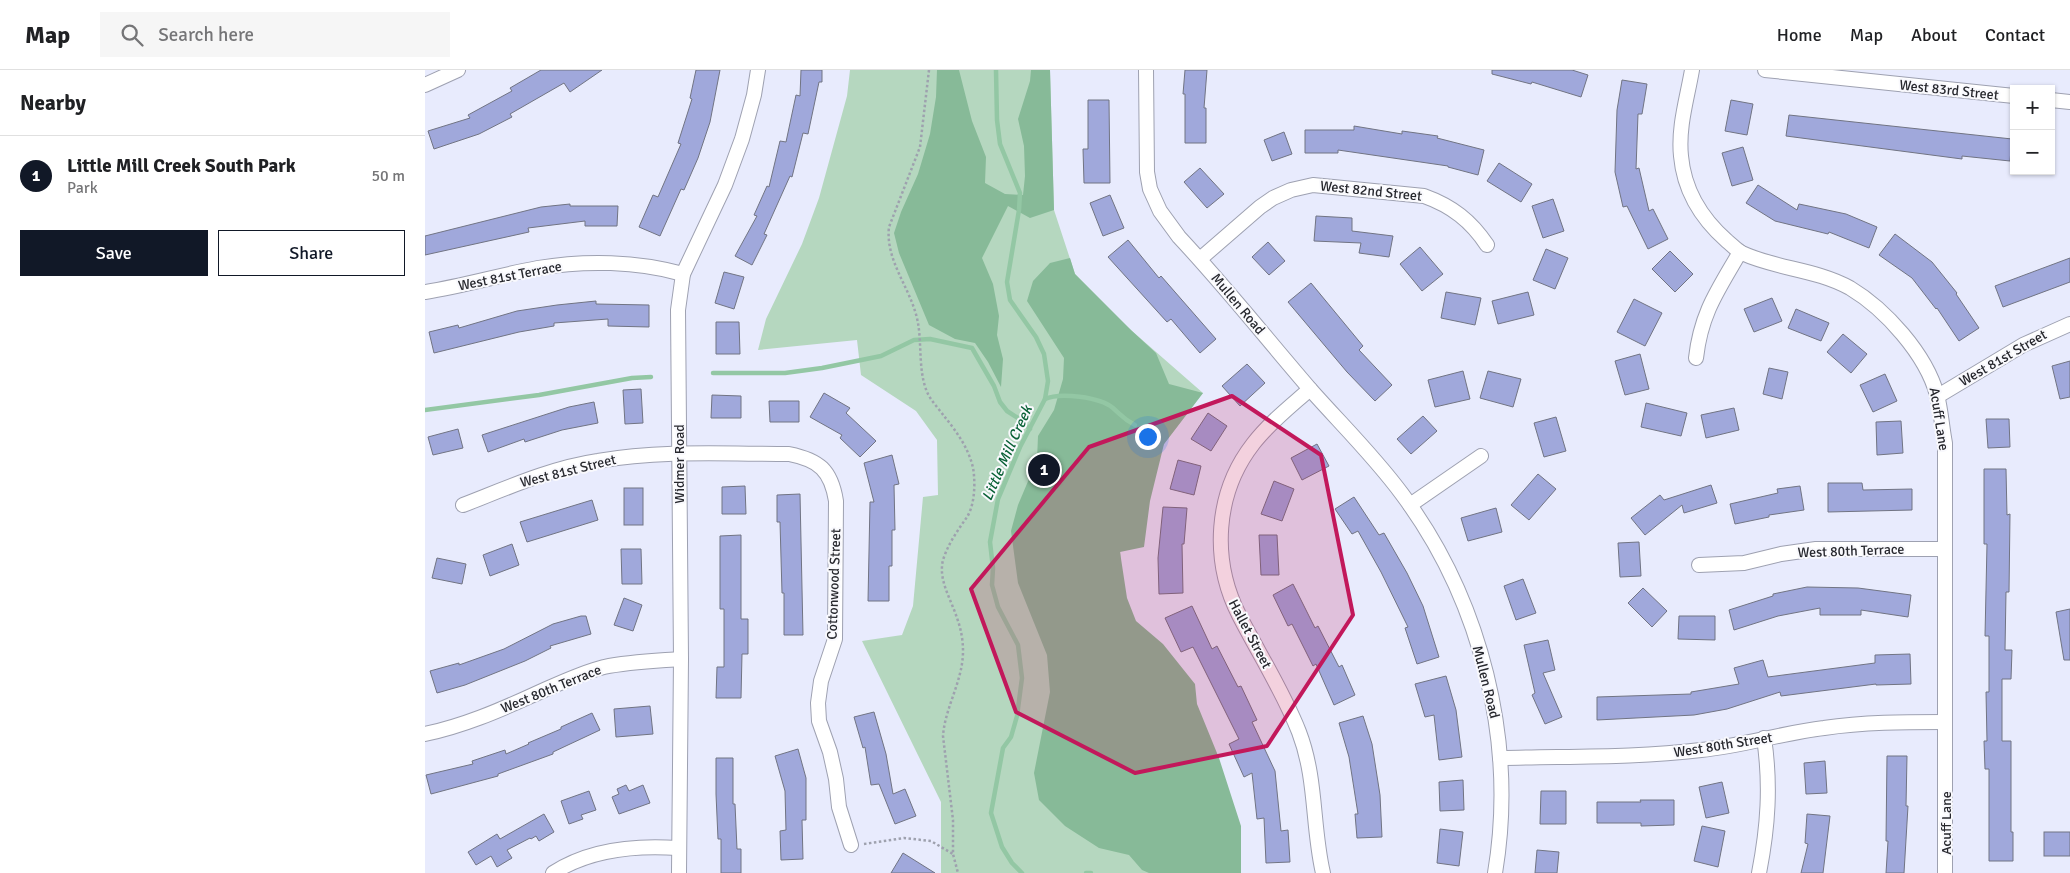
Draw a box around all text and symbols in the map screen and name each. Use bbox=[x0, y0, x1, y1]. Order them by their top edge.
search box bbox=[100, 12, 450, 57]
text: Map bbox=[25, 20, 70, 50]
icon: search bbox=[118, 21, 146, 49]
text: Search here bbox=[158, 23, 254, 47]
text: Home bbox=[1777, 24, 1822, 46]
text: Map bbox=[1850, 24, 1883, 46]
text: About bbox=[1911, 24, 1957, 46]
text: Contact bbox=[1985, 24, 2045, 46]
street label: West 83rd Street bbox=[1899, 76, 1999, 104]
map controls bbox=[2010, 85, 2055, 175]
button: + bbox=[2010, 85, 2055, 130]
text: Nearby bbox=[20, 90, 86, 116]
button: − bbox=[2010, 130, 2055, 175]
text: Little Mill Creek South Park bbox=[67, 154, 296, 178]
text: 1 bbox=[32, 166, 40, 186]
text: 50 m bbox=[371, 166, 405, 186]
street label: West 82nd Street bbox=[1319, 177, 1423, 205]
text: Park bbox=[67, 178, 98, 198]
button: Save bbox=[20, 230, 208, 276]
button: Share bbox=[218, 230, 405, 276]
street label: West 81st Terrace bbox=[457, 258, 563, 294]
street label: Mullen Road bbox=[1208, 270, 1268, 338]
street label: West 81st Street bbox=[1956, 326, 2050, 390]
street label: Acuff Lane bbox=[1926, 386, 1952, 452]
water label: Little Mill Creek bbox=[978, 401, 1037, 503]
street label: Widmer Road bbox=[671, 424, 688, 504]
your location bbox=[1135, 424, 1161, 450]
street label: West 81st Street bbox=[518, 451, 618, 491]
pin: 1 bbox=[1028, 451, 1060, 489]
street label: Cottonwood Street bbox=[824, 528, 844, 640]
street label: West 80th Terrace bbox=[1797, 541, 1905, 561]
street label: Hallet Street bbox=[1225, 596, 1275, 672]
street label: Mullen Road bbox=[1469, 644, 1503, 720]
street label: West 80th Terrace bbox=[498, 661, 604, 717]
street label: West 80th Street bbox=[1672, 729, 1774, 761]
street label: Acuff Lane bbox=[1938, 791, 1955, 855]

